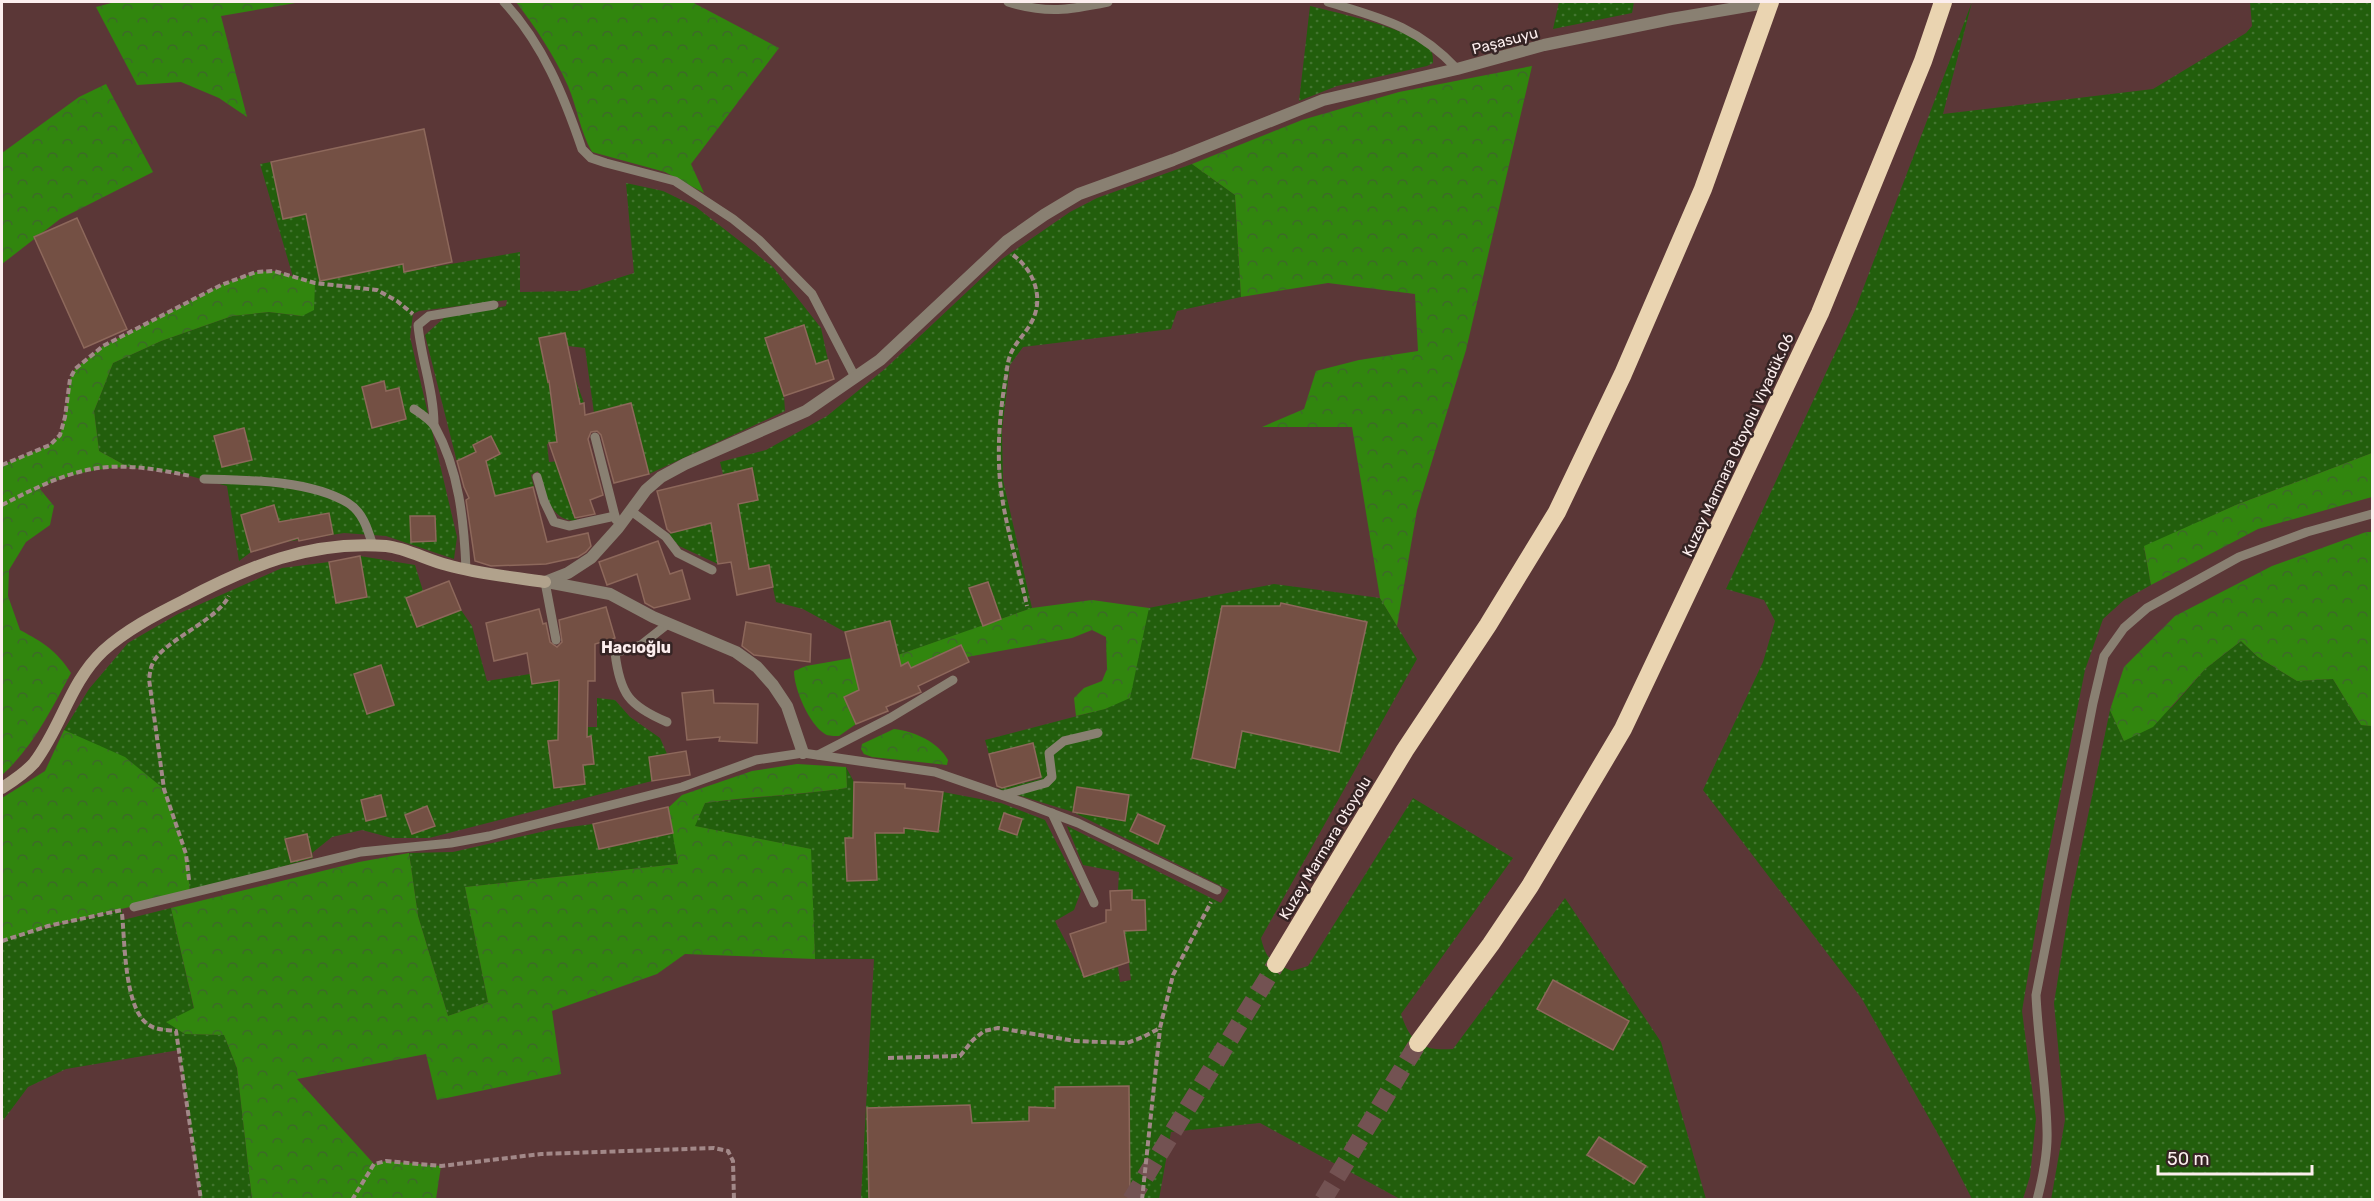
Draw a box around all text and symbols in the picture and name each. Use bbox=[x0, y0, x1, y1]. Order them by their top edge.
street label: Paşasuyu bbox=[1470, 24, 1540, 58]
street label: Kuzey Marmara Otoyolu Viyadük.06 bbox=[1678, 330, 1798, 560]
district label: Hacıoğlu bbox=[601, 638, 671, 657]
street label: Kuzey Marmara Otoyolu bbox=[1275, 773, 1375, 923]
scale bar bbox=[2158, 1138, 2312, 1176]
text: 50 m bbox=[2167, 1148, 2210, 1170]

